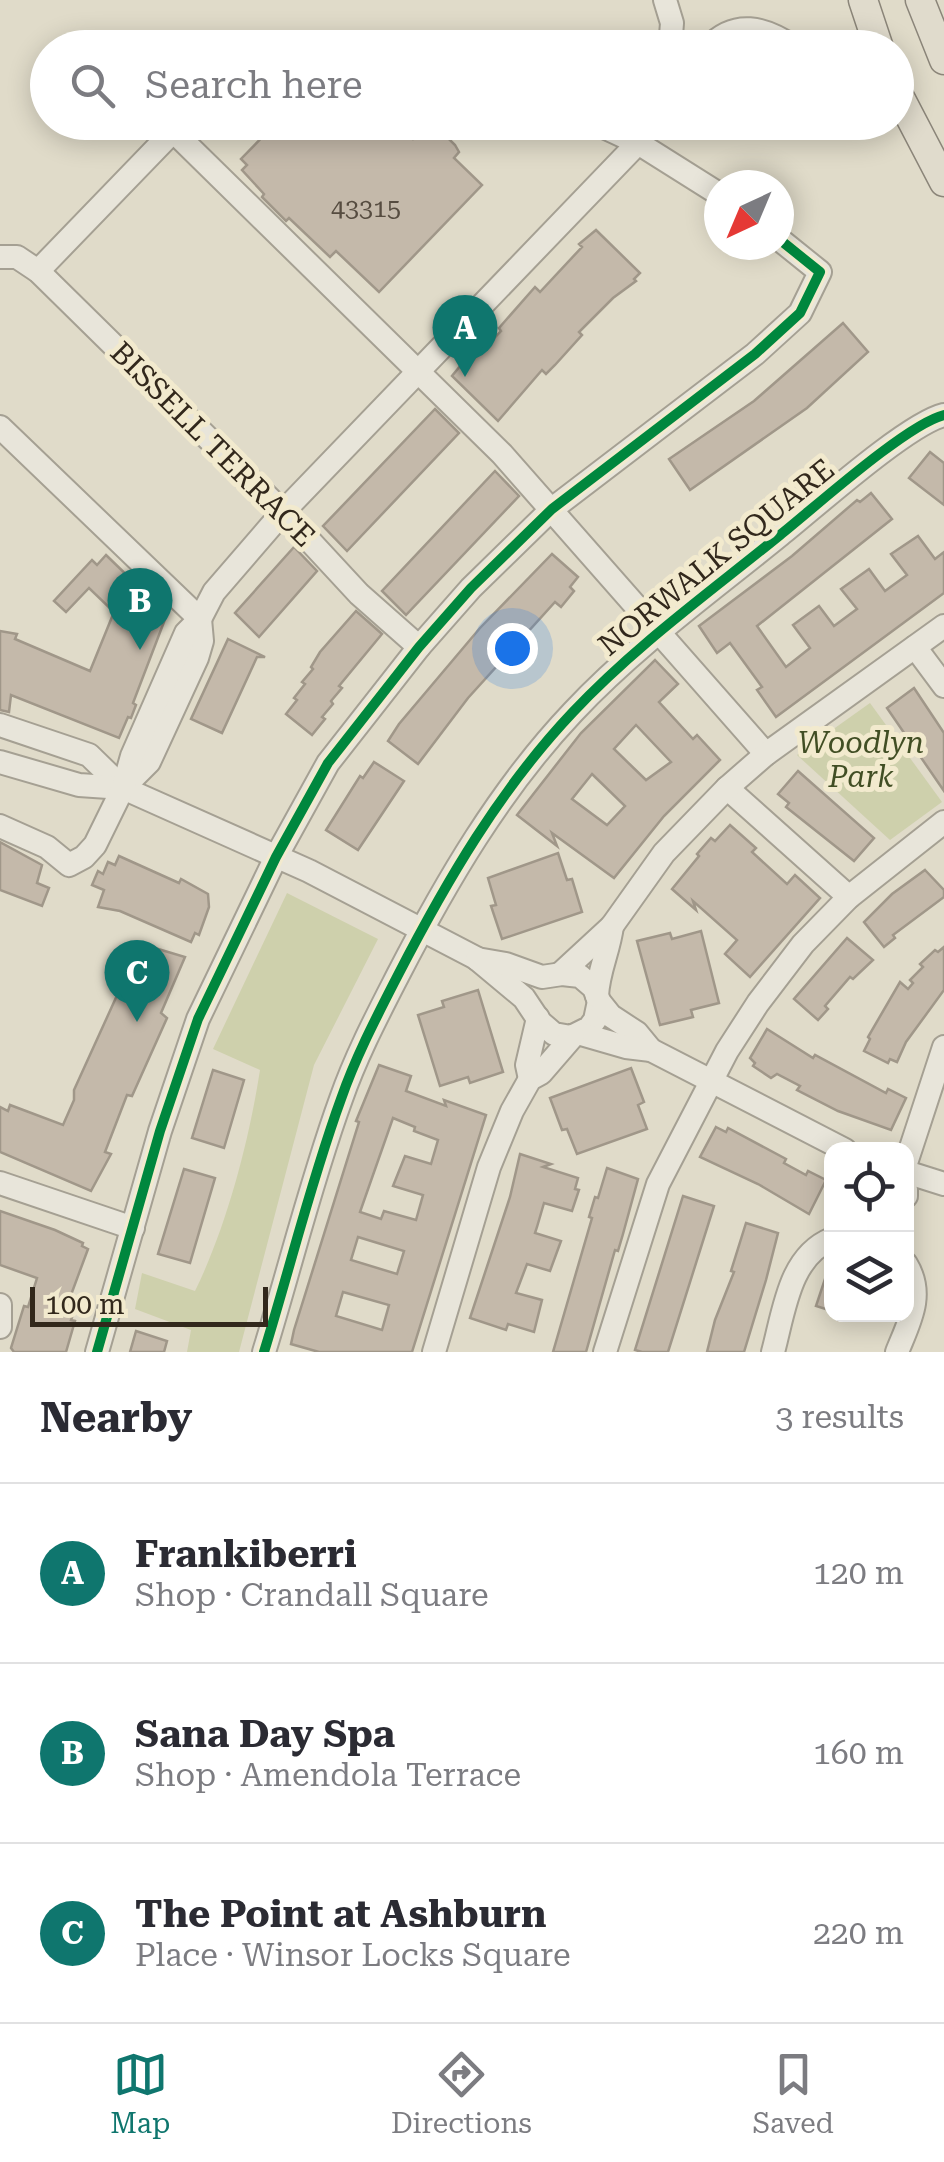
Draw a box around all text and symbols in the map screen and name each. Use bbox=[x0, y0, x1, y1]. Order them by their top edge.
search box bbox=[30, 30, 914, 140]
icon: search bbox=[65, 58, 120, 113]
text: Search here bbox=[145, 63, 363, 107]
north arrow bbox=[704, 170, 794, 260]
house number: 43315 bbox=[331, 194, 401, 223]
pin: A bbox=[432, 294, 498, 377]
street label: BISSELL TERRACE bbox=[104, 335, 322, 553]
street label: NORWALK SQUARE bbox=[591, 451, 841, 663]
pin: B bbox=[108, 568, 172, 650]
your location bbox=[487, 623, 538, 674]
park label: Woodlyn Park bbox=[798, 725, 924, 794]
pin: C bbox=[104, 940, 170, 1022]
map controls bbox=[824, 1142, 914, 1322]
button: locate bbox=[824, 1142, 914, 1232]
button: layers bbox=[824, 1232, 914, 1322]
scale bar bbox=[30, 1282, 268, 1326]
text: 100 m bbox=[45, 1288, 125, 1321]
text: Nearby bbox=[40, 1393, 192, 1442]
text: 3 results bbox=[776, 1398, 904, 1436]
text: Frankiberri bbox=[135, 1532, 357, 1576]
text: A bbox=[61, 1554, 84, 1592]
text: 120 m bbox=[813, 1554, 904, 1592]
text: Shop · Crandall Square bbox=[135, 1576, 489, 1614]
text: Sana Day Spa bbox=[135, 1712, 395, 1756]
text: B bbox=[61, 1734, 84, 1772]
text: 160 m bbox=[813, 1734, 904, 1772]
text: Shop · Amendola Terrace bbox=[135, 1756, 521, 1794]
text: The Point at Ashburn bbox=[135, 1892, 546, 1936]
text: C bbox=[61, 1914, 84, 1952]
text: 220 m bbox=[813, 1914, 904, 1952]
text: Place · Winsor Locks Square bbox=[135, 1936, 570, 1974]
tab: Map bbox=[110, 2047, 170, 2140]
tab: Directions bbox=[391, 2047, 532, 2140]
tab: Saved bbox=[752, 2047, 834, 2140]

